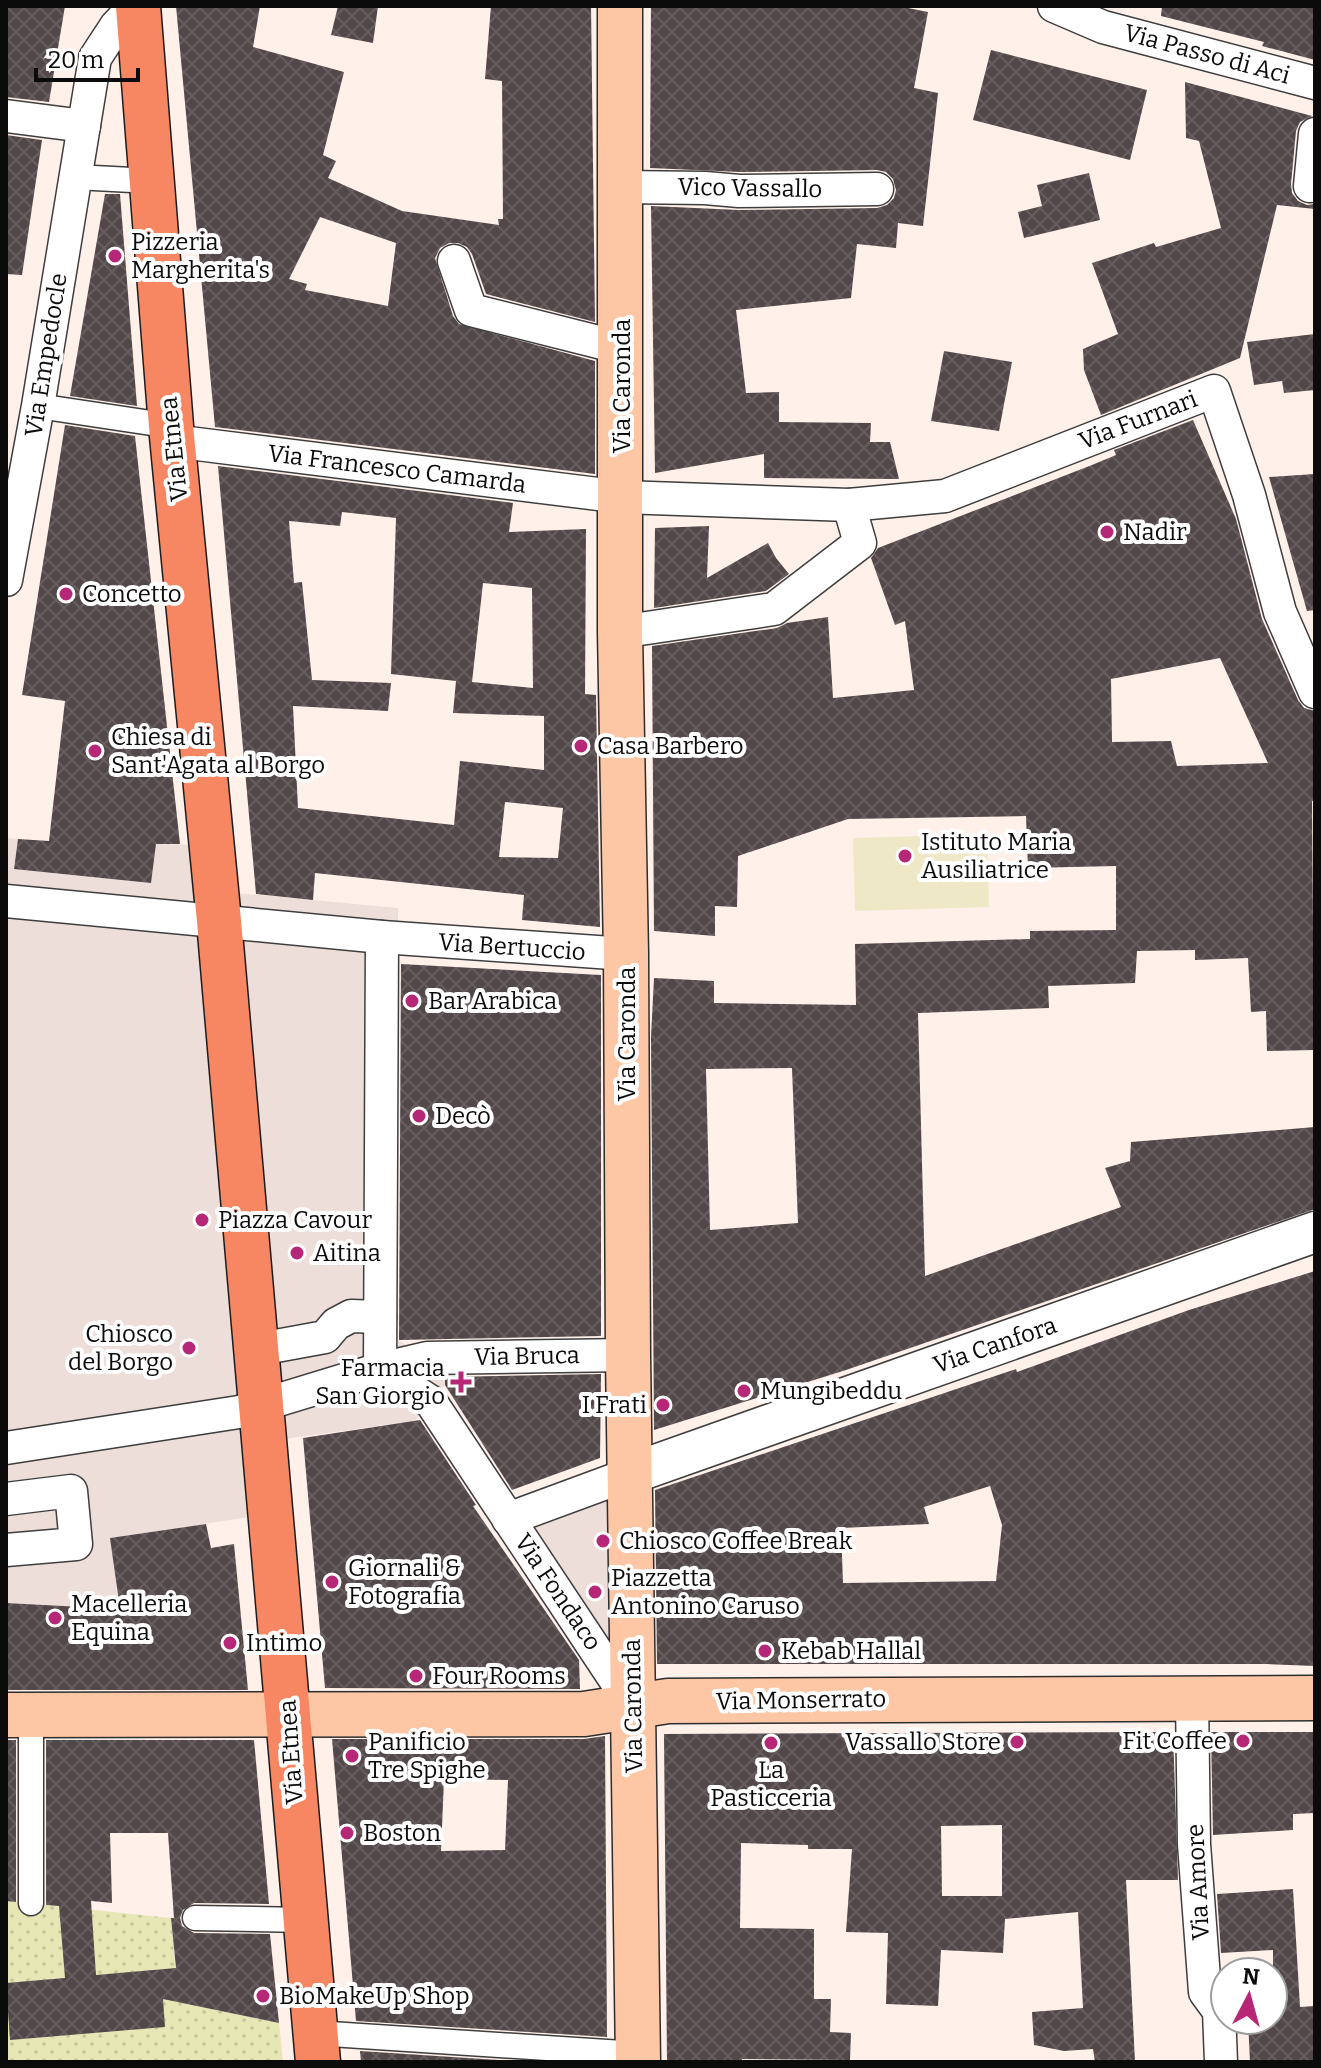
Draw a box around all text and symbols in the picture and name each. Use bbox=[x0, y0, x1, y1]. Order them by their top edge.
street label: Via Passo di Aci bbox=[1121, 18, 1293, 90]
scale bar bbox=[36, 32, 138, 82]
text: 20 m bbox=[48, 46, 104, 74]
street label: Vico Vassallo bbox=[677, 173, 823, 203]
place label: Pizzeria Margherita's bbox=[131, 228, 270, 284]
marker: Pizzeria Margherita's bbox=[106, 247, 124, 265]
street label: Via Empedocle bbox=[19, 271, 73, 439]
street label: Via Caronda bbox=[608, 319, 636, 453]
street label: Via Furnari bbox=[1075, 385, 1201, 455]
street label: Via Etnea bbox=[155, 395, 193, 503]
street label: Via Francesco Camarda bbox=[266, 439, 528, 499]
place label: Nadir bbox=[1123, 518, 1187, 546]
marker: Nadir bbox=[1098, 523, 1116, 541]
place label: Concetto bbox=[82, 580, 182, 608]
marker: Concetto bbox=[57, 585, 75, 603]
place label: Chiesa di Sant'Agata al Borgo bbox=[111, 723, 325, 779]
place label: Casa Barbero bbox=[597, 732, 744, 760]
marker: Casa Barbero bbox=[572, 737, 590, 755]
marker: Chiesa di Sant'Agata al Borgo bbox=[86, 742, 104, 760]
place label: Istituto Maria Ausiliatrice bbox=[921, 828, 1071, 884]
marker: Istituto Maria Ausiliatrice bbox=[896, 847, 914, 865]
street label: Via Bertuccio bbox=[437, 928, 587, 966]
street label: Via Caronda bbox=[613, 967, 641, 1101]
place label: Bar Arabica bbox=[428, 987, 557, 1015]
marker: Bar Arabica bbox=[403, 992, 421, 1010]
place label: Decò bbox=[435, 1102, 491, 1130]
marker: Decò bbox=[410, 1107, 428, 1125]
place label: Piazza Cavour bbox=[218, 1206, 372, 1234]
marker: Piazza Cavour bbox=[193, 1211, 211, 1229]
place label: Aitina bbox=[313, 1239, 381, 1267]
marker: Aitina bbox=[288, 1244, 306, 1262]
street label: Via Canfora bbox=[930, 1311, 1060, 1379]
place label: Chiosco del Borgo bbox=[68, 1320, 173, 1376]
marker: Chiosco del Borgo bbox=[180, 1339, 198, 1357]
street label: Via Bruca bbox=[474, 1341, 580, 1371]
place label: Farmacia San Giorgio bbox=[315, 1354, 445, 1410]
marker: Farmacia San Giorgio bbox=[452, 1373, 470, 1391]
place label: Mungibeddu bbox=[760, 1377, 902, 1405]
marker: Mungibeddu bbox=[735, 1382, 753, 1400]
place label: I Frati bbox=[582, 1391, 647, 1419]
marker: I Frati bbox=[654, 1396, 672, 1414]
place label: Chiosco Coffee Break bbox=[619, 1527, 853, 1555]
street label: Via Fondaco bbox=[509, 1528, 607, 1656]
marker: Chiosco Coffee Break bbox=[594, 1532, 612, 1550]
place label: Giornali & Fotografia bbox=[348, 1554, 461, 1610]
place label: Piazzetta Antonino Caruso bbox=[611, 1564, 800, 1620]
marker: Giornali & Fotografia bbox=[323, 1573, 341, 1591]
marker: Piazzetta Antonino Caruso bbox=[586, 1583, 604, 1601]
place label: Macelleria Equina bbox=[71, 1590, 187, 1646]
marker: Macelleria Equina bbox=[46, 1609, 64, 1627]
place label: Intimo bbox=[246, 1629, 322, 1657]
marker: Intimo bbox=[221, 1634, 239, 1652]
place label: Kebab Hallal bbox=[781, 1637, 921, 1665]
street label: Via Caronda bbox=[618, 1639, 648, 1773]
marker: Kebab Hallal bbox=[756, 1642, 774, 1660]
place label: Four Rooms bbox=[432, 1662, 566, 1690]
marker: Four Rooms bbox=[407, 1667, 425, 1685]
street label: Via Monserrato bbox=[716, 1685, 886, 1715]
street label: Via Etnea bbox=[273, 1699, 309, 1805]
place label: Fit Coffee bbox=[1122, 1727, 1227, 1755]
place label: Panificio Tre Spighe bbox=[368, 1728, 486, 1784]
place label: Vassallo Store bbox=[845, 1728, 1001, 1756]
marker: Fit Coffee bbox=[1234, 1732, 1252, 1750]
marker: Vassallo Store bbox=[1008, 1733, 1026, 1751]
marker: La Pasticceria bbox=[762, 1734, 780, 1752]
marker: Panificio Tre Spighe bbox=[343, 1747, 361, 1765]
place label: La Pasticceria bbox=[710, 1756, 832, 1812]
place label: Boston bbox=[363, 1819, 441, 1847]
street label: Via Amore bbox=[1181, 1823, 1215, 1941]
marker: Boston bbox=[338, 1824, 356, 1842]
north arrow bbox=[1209, 1956, 1289, 2036]
text: N bbox=[1241, 1962, 1261, 1991]
place label: BioMakeUp Shop bbox=[279, 1982, 469, 2010]
marker: BioMakeUp Shop bbox=[254, 1987, 272, 2005]

